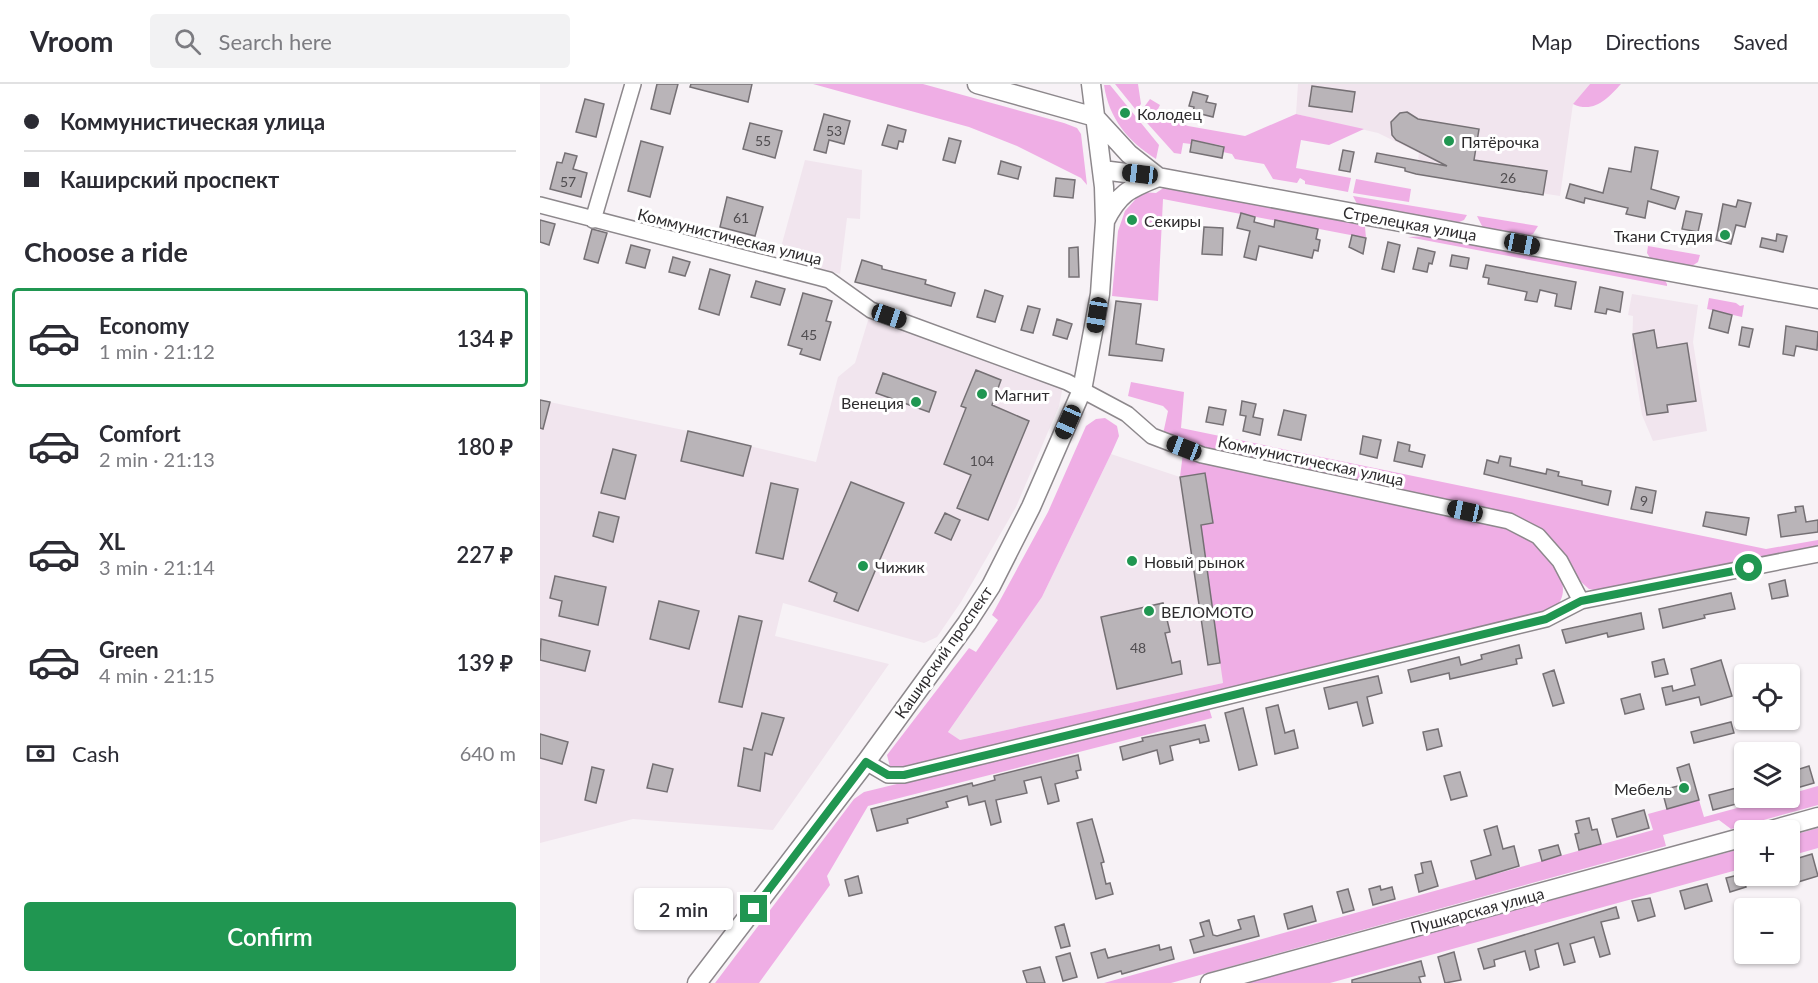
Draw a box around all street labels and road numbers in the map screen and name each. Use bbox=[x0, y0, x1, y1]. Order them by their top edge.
street label: Стрелецкая улица bbox=[1342, 202, 1478, 244]
street label: Коммунистическая улица bbox=[636, 204, 824, 268]
street label: Коммунистическая улица bbox=[1216, 431, 1406, 489]
street label: Каширский проспект bbox=[890, 582, 996, 722]
street label: Пушкарская улица bbox=[1408, 883, 1546, 937]

